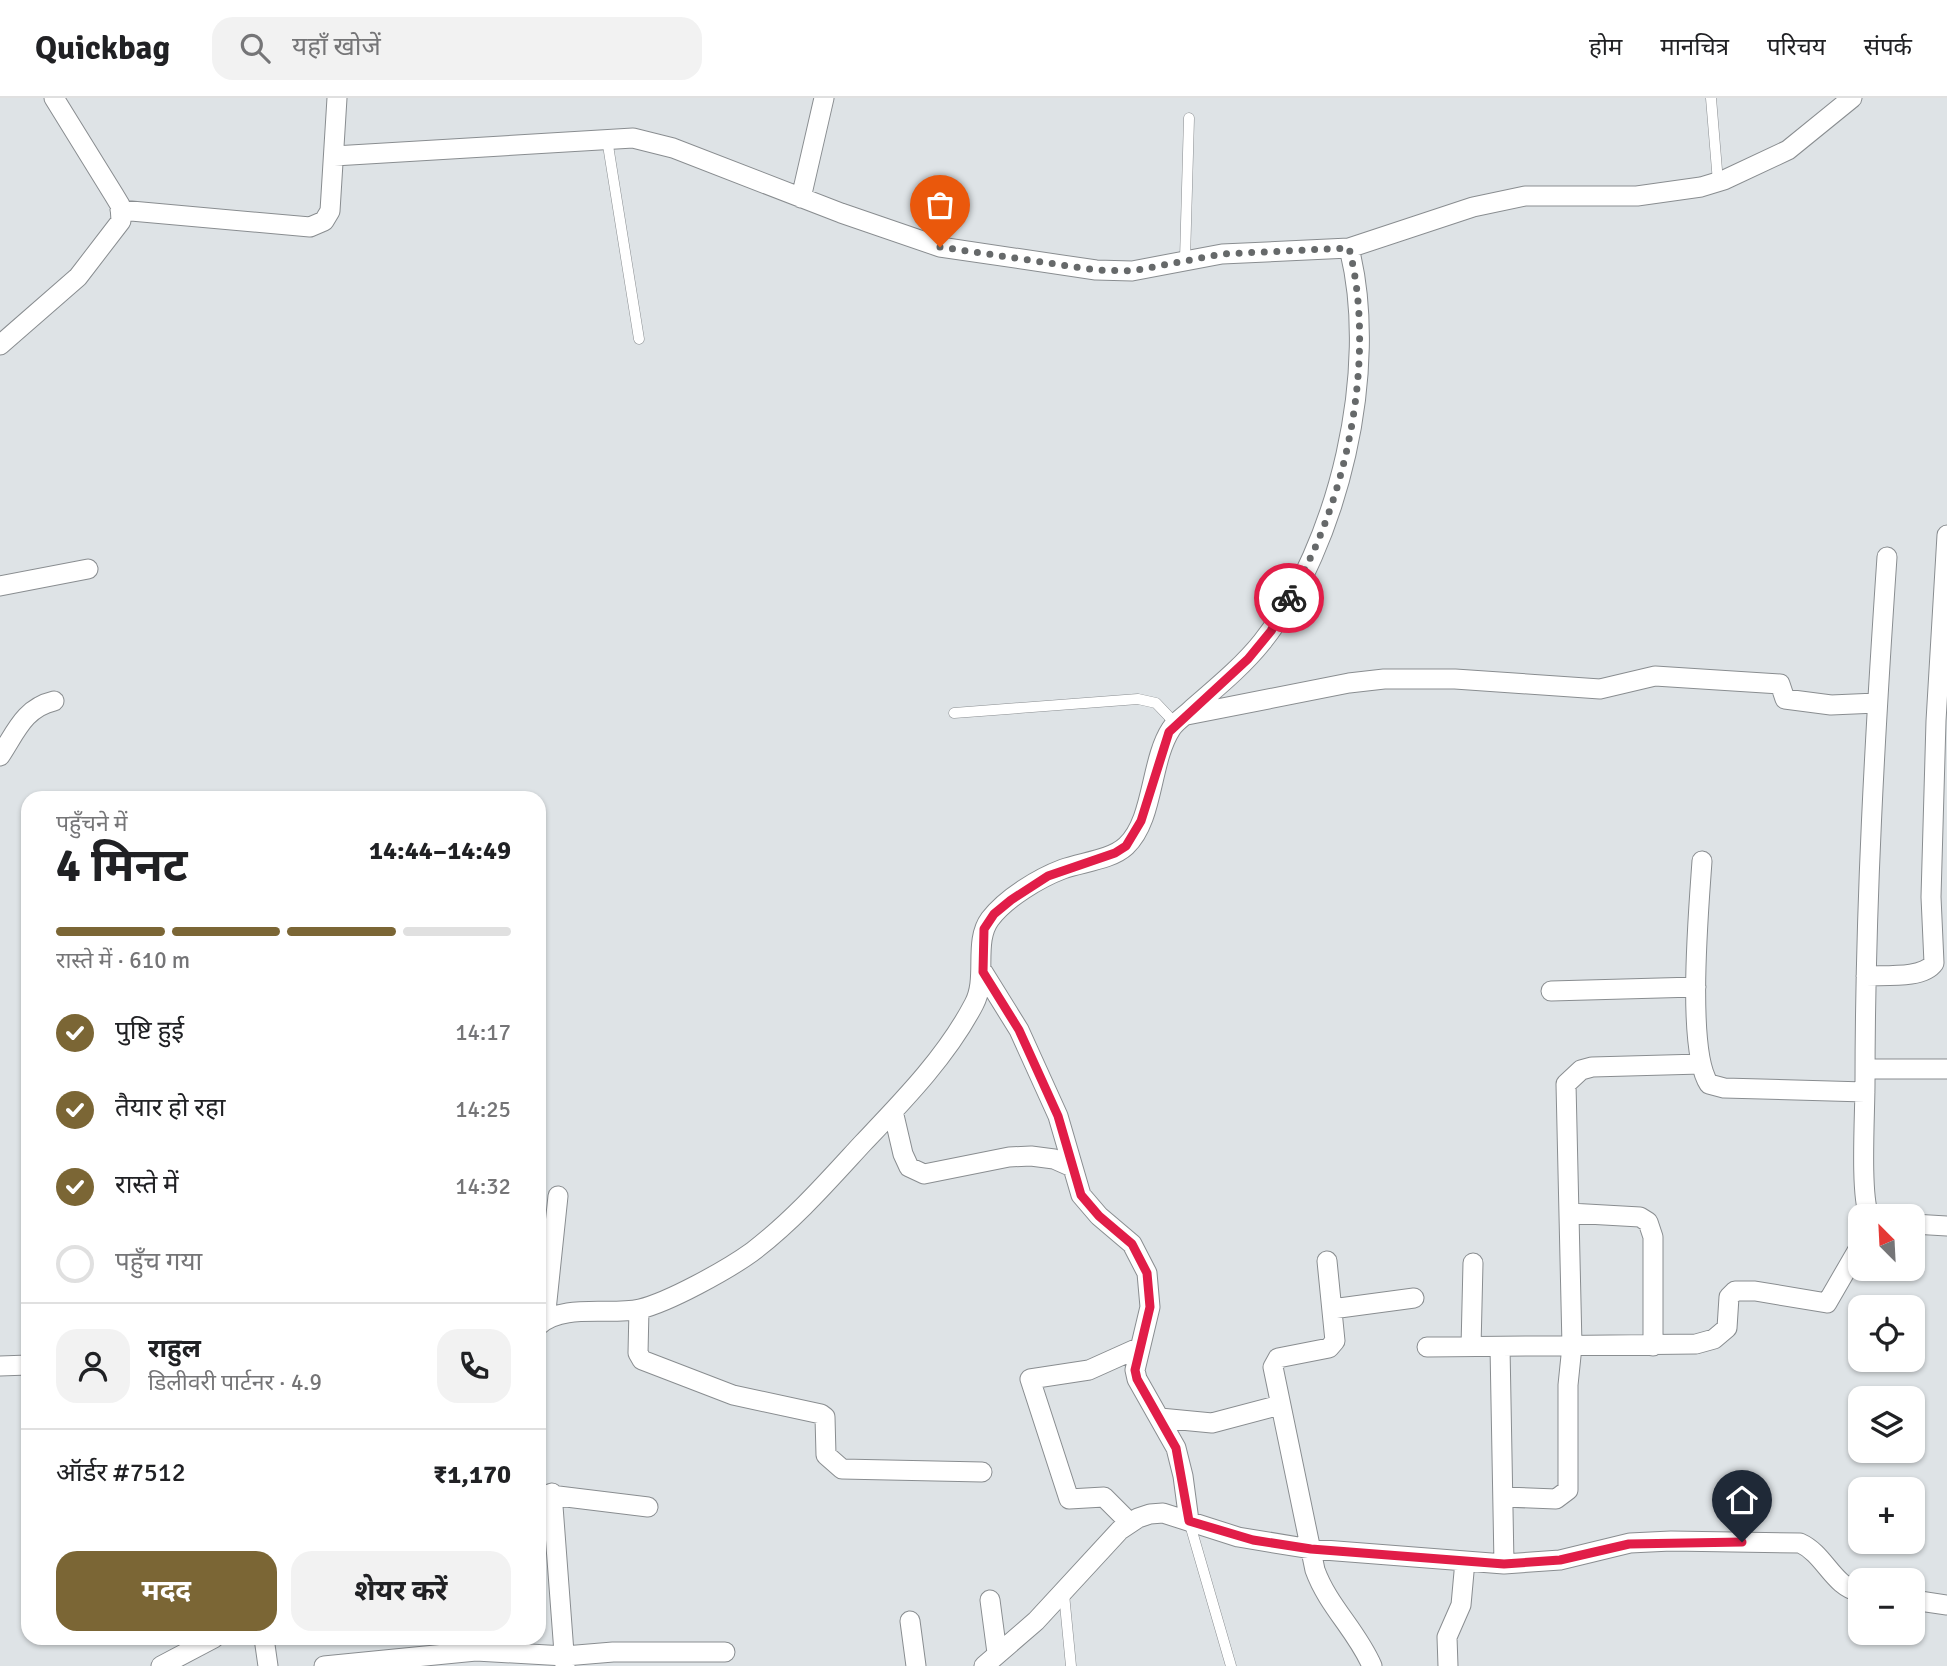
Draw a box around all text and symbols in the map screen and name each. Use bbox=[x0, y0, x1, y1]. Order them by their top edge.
search box bbox=[212, 17, 702, 80]
text: Quickbag bbox=[35, 28, 170, 69]
icon: search bbox=[236, 29, 274, 67]
text: यहाँ खोजें bbox=[292, 31, 381, 63]
text: होम bbox=[1589, 32, 1622, 62]
text: मानचित्र bbox=[1660, 32, 1729, 62]
text: परिचय bbox=[1767, 32, 1826, 62]
text: संपर्क bbox=[1864, 32, 1912, 62]
pin bbox=[910, 175, 970, 247]
icon: bag bbox=[921, 186, 959, 224]
courier bbox=[1254, 563, 1324, 633]
icon: bike bbox=[1270, 579, 1308, 617]
text: पहुँचने में bbox=[56, 809, 127, 838]
text: 14:44–14:49 bbox=[369, 835, 511, 867]
text: 4 मिनट bbox=[56, 838, 188, 894]
text: रास्ते में · 610 m bbox=[56, 946, 190, 975]
icon: check bbox=[56, 1014, 94, 1052]
text: पुष्टि हुई bbox=[115, 1015, 184, 1047]
text: 14:17 bbox=[455, 1018, 511, 1047]
icon: check bbox=[56, 1091, 94, 1129]
text: तैयार हो रहा bbox=[115, 1092, 225, 1124]
text: 14:25 bbox=[455, 1095, 511, 1124]
icon: check bbox=[56, 1168, 94, 1206]
text: रास्ते में bbox=[115, 1169, 179, 1201]
text: 14:32 bbox=[455, 1172, 511, 1201]
north arrow bbox=[1848, 1204, 1925, 1281]
map controls bbox=[1848, 1204, 1925, 1645]
text: पहुँच गया bbox=[115, 1246, 202, 1278]
button: locate bbox=[1848, 1295, 1925, 1372]
button: person bbox=[56, 1329, 130, 1403]
button: phone bbox=[437, 1329, 511, 1403]
text: राहुल bbox=[148, 1333, 201, 1365]
text: डिलीवरी पार्टनर · 4.9 bbox=[148, 1368, 322, 1397]
button: layers bbox=[1848, 1386, 1925, 1463]
text: ऑर्डर #7512 bbox=[56, 1457, 186, 1489]
text: ₹1,170 bbox=[433, 1459, 511, 1491]
pin bbox=[1712, 1470, 1772, 1542]
button: + bbox=[1848, 1477, 1925, 1554]
icon: home bbox=[1723, 1481, 1761, 1519]
button: मदद bbox=[56, 1551, 277, 1631]
button: शेयर करें bbox=[291, 1551, 511, 1631]
button: − bbox=[1848, 1568, 1925, 1645]

